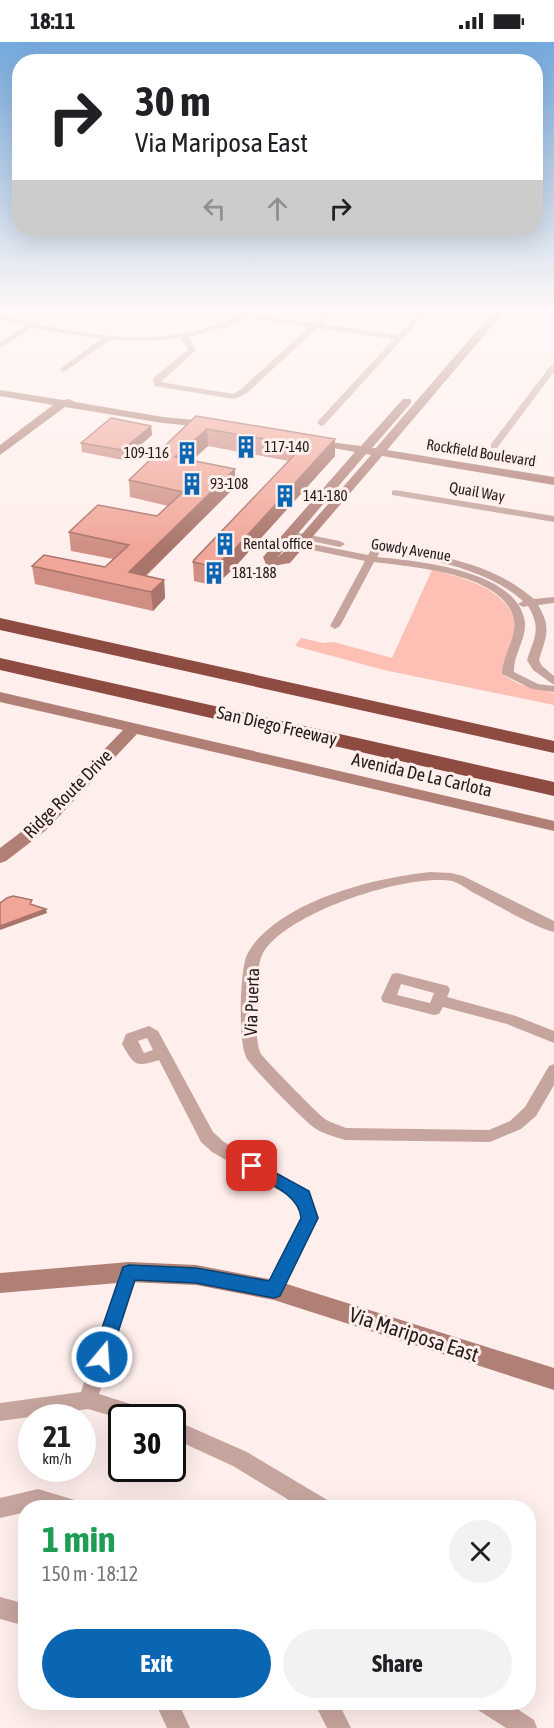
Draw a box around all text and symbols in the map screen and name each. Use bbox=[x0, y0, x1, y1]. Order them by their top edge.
text: 18:11 bbox=[30, 8, 75, 34]
text: 30 m bbox=[135, 77, 210, 125]
icon: right bbox=[36, 78, 114, 156]
text: Via Mariposa East bbox=[135, 127, 308, 158]
icon: left bbox=[198, 192, 231, 225]
icon: ahead bbox=[261, 192, 294, 225]
icon: right bbox=[324, 192, 357, 225]
building icon: 117-140 bbox=[233, 434, 259, 460]
street label: Rockfield Boulevard bbox=[425, 435, 537, 470]
place label: 117-140 bbox=[264, 438, 309, 455]
building icon: 109-116 bbox=[174, 440, 200, 466]
place label: 109-116 bbox=[124, 444, 169, 461]
building icon: 93-108 bbox=[179, 471, 205, 497]
place label: 93-108 bbox=[210, 475, 248, 492]
street label: Quail Way bbox=[448, 478, 506, 505]
building icon: 141-180 bbox=[272, 483, 298, 509]
place label: 141-180 bbox=[303, 487, 348, 504]
building icon: Rental office bbox=[212, 531, 238, 557]
place label: Rental office bbox=[243, 535, 313, 552]
street label: Gowdy Avenue bbox=[370, 535, 452, 564]
building icon: 181-188 bbox=[201, 560, 227, 586]
place label: 181-188 bbox=[232, 564, 277, 581]
street label: San Diego Freeway bbox=[215, 702, 339, 750]
street label: Ridge Route Drive bbox=[19, 745, 116, 842]
street label: Avenida De La Carlota bbox=[350, 748, 494, 801]
street label: Via Puerta bbox=[240, 968, 263, 1036]
pin bbox=[226, 1140, 277, 1191]
icon: arrive bbox=[235, 1149, 268, 1182]
street label: Via Mariposa East bbox=[347, 1302, 482, 1366]
position arrow bbox=[70, 1325, 134, 1389]
speed limit sign: 30 bbox=[108, 1404, 186, 1482]
text: 21 bbox=[43, 1419, 71, 1453]
text: km/h bbox=[42, 1450, 72, 1467]
text: 1 min bbox=[42, 1518, 116, 1560]
button: close bbox=[449, 1520, 512, 1583]
text: 150 m · 18:12 bbox=[42, 1562, 138, 1585]
button: Exit bbox=[42, 1629, 271, 1698]
button: Share bbox=[283, 1629, 512, 1698]

